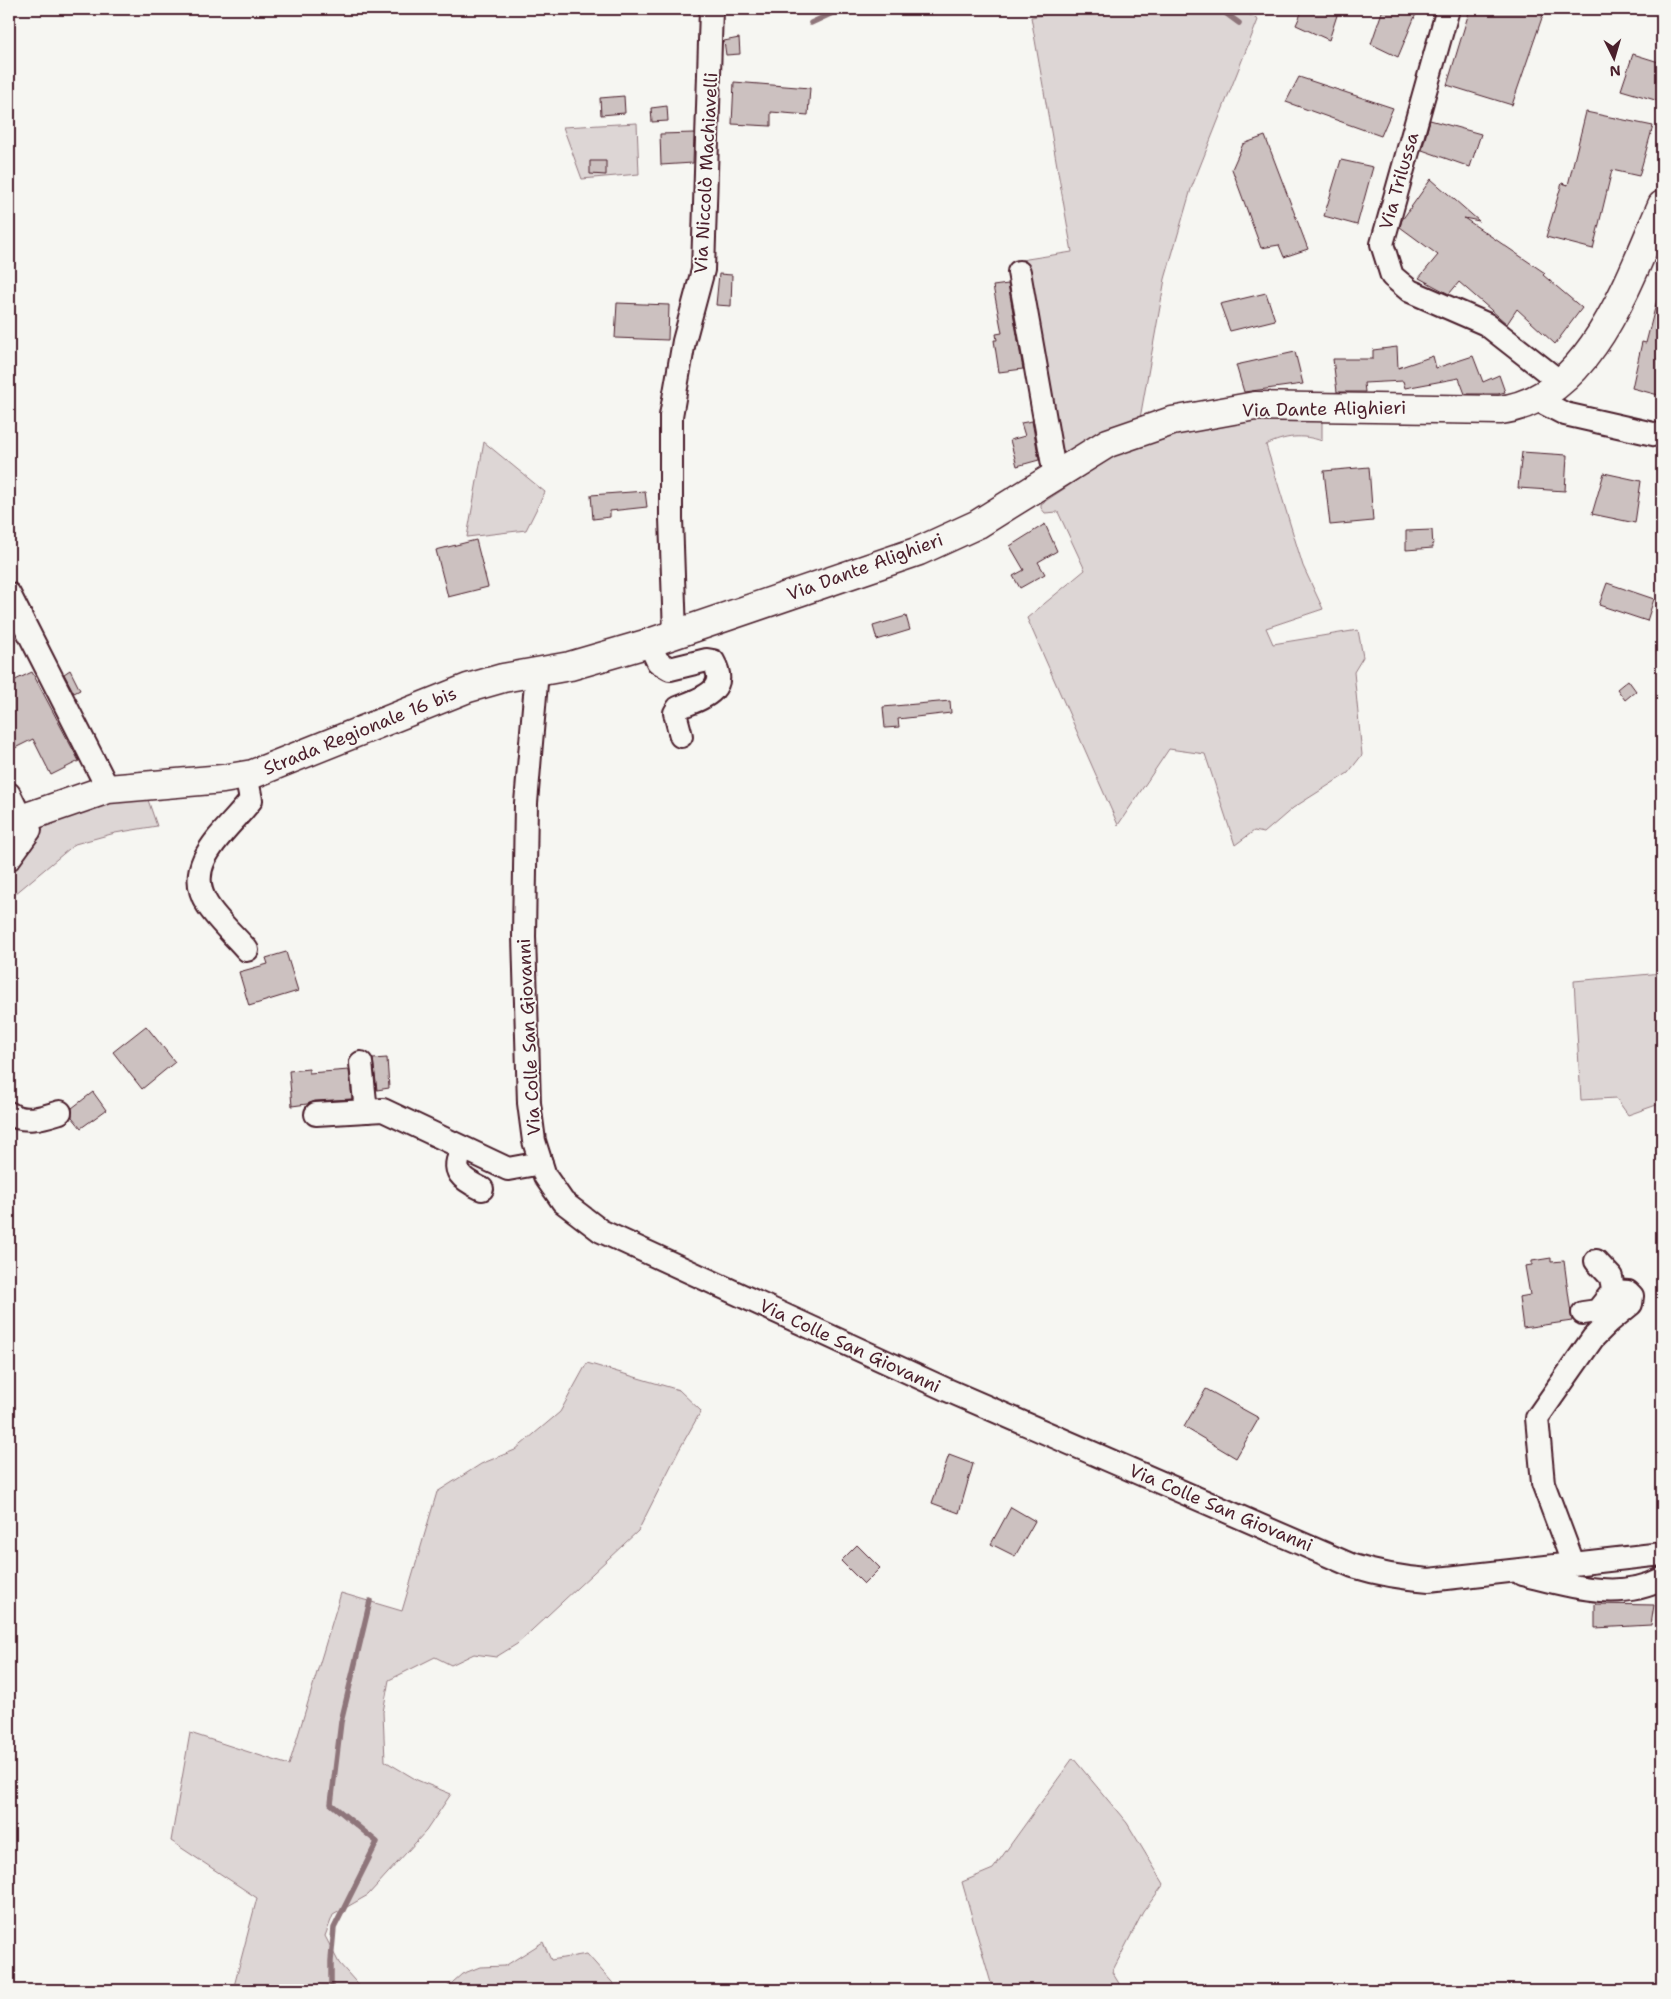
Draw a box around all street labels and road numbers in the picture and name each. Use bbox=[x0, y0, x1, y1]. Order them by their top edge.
street label: Via Niccolò Machiavelli bbox=[689, 72, 723, 274]
street label: Via Trilussa bbox=[1374, 129, 1424, 233]
street label: Via Dante Alighieri bbox=[1242, 396, 1406, 422]
street label: Via Dante Alighieri bbox=[784, 528, 946, 606]
street label: Strada Regionale 16 bis bbox=[260, 681, 460, 781]
street label: Via Colle San Giovanni bbox=[512, 938, 546, 1136]
street label: Via Colle San Giovanni bbox=[755, 1293, 945, 1399]
street label: Via Colle San Giovanni bbox=[1125, 1458, 1317, 1558]

